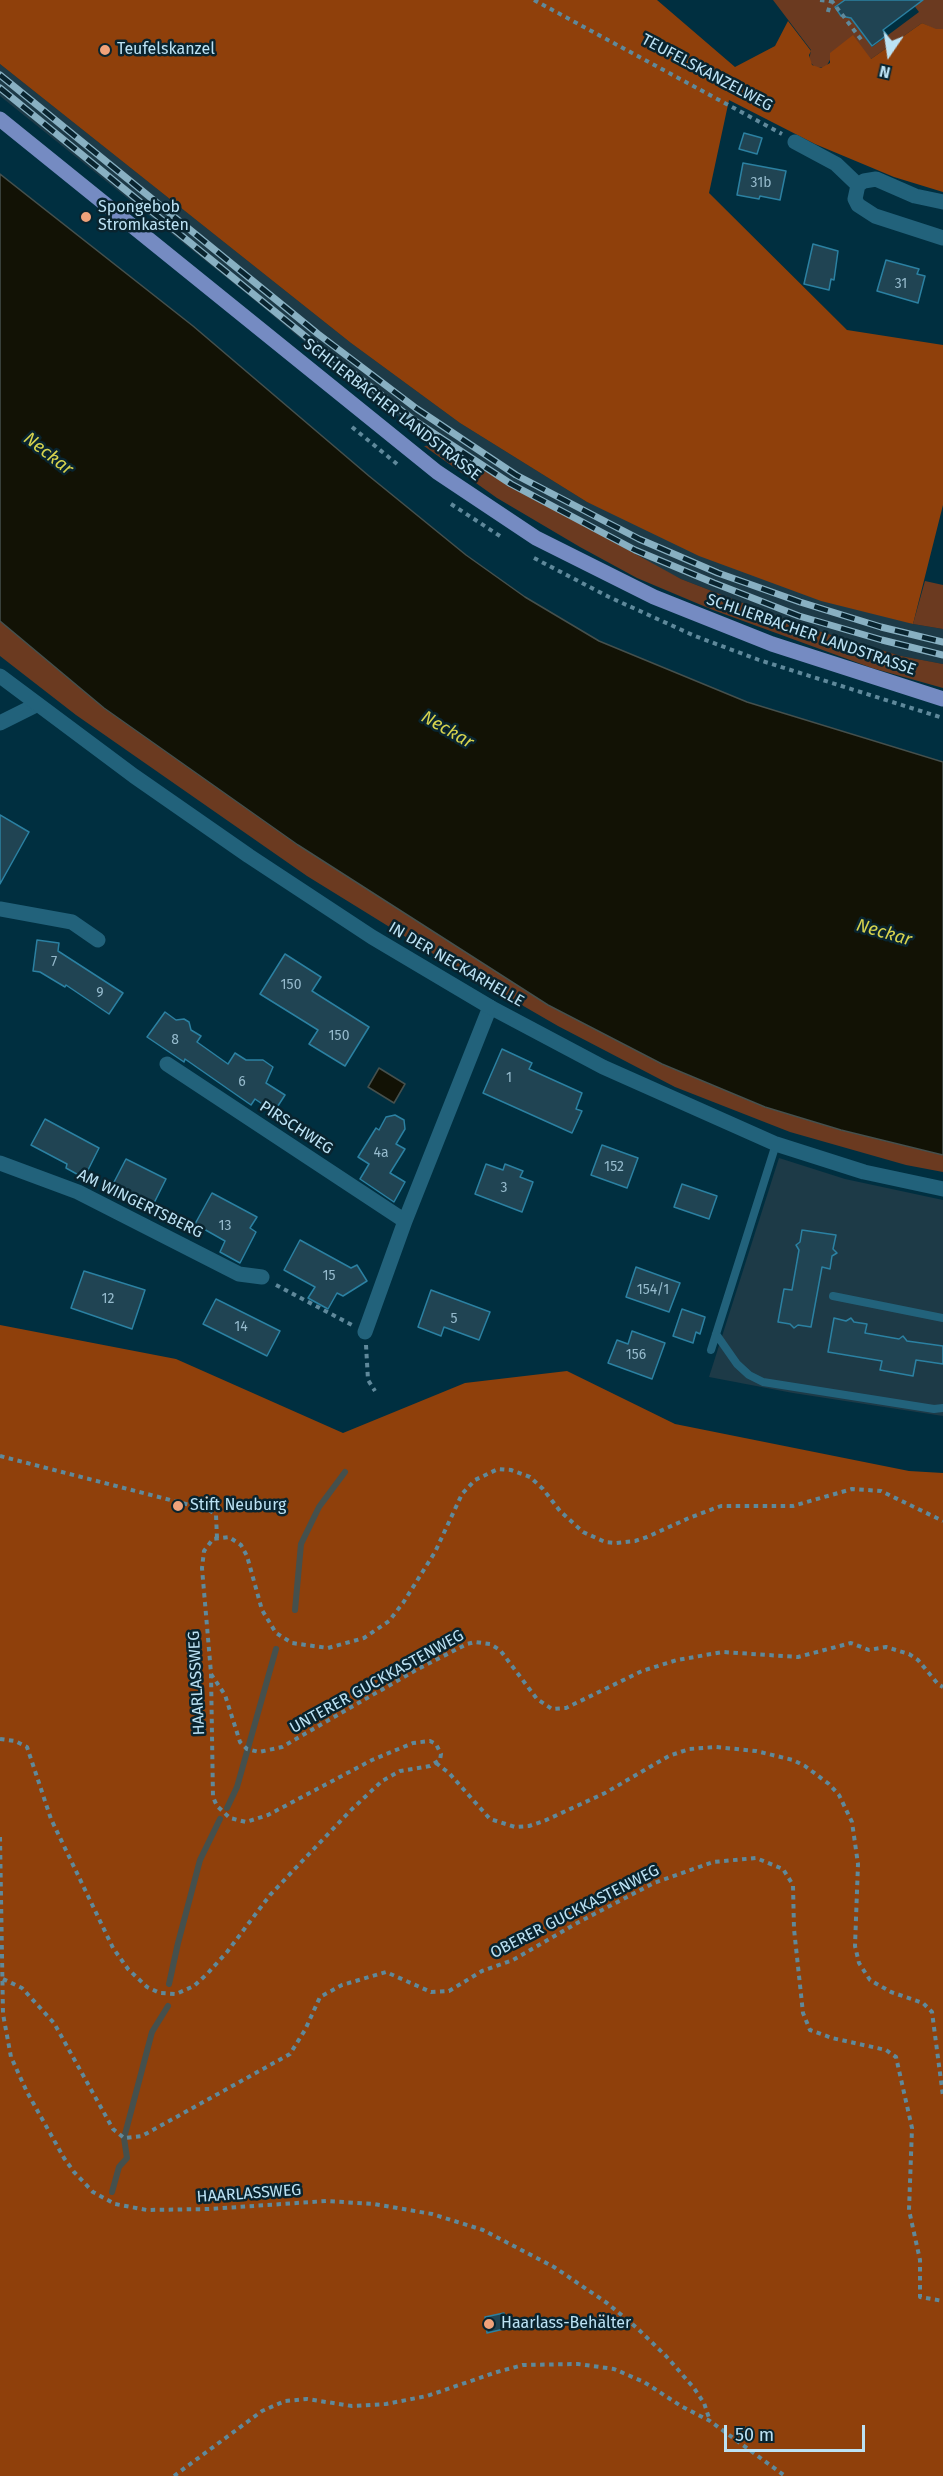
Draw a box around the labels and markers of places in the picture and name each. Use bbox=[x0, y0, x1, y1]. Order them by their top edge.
place label: Teufelskanzel bbox=[117, 40, 215, 60]
marker: Teufelskanzel bbox=[98, 43, 112, 57]
place label: Spongebob Stromkasten bbox=[98, 198, 189, 236]
marker: Spongebob Stromkasten bbox=[79, 210, 93, 224]
place label: Stift Neuburg bbox=[190, 1496, 286, 1516]
marker: Stift Neuburg bbox=[171, 1499, 185, 1513]
place label: Haarlass-Behälter bbox=[501, 2314, 631, 2334]
marker: Haarlass-Behälter bbox=[482, 2317, 496, 2331]

